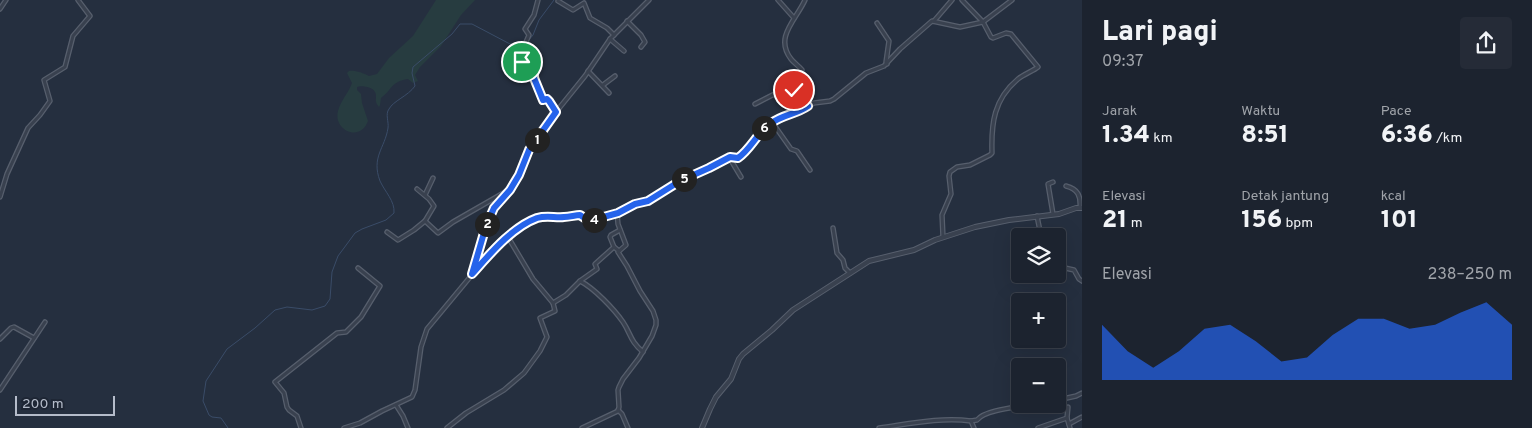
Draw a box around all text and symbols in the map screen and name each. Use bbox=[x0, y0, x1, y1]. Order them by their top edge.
text: Lari pagi bbox=[1102, 15, 1218, 51]
button: share bbox=[1460, 17, 1512, 69]
pin bbox=[501, 41, 543, 83]
icon: arrive bbox=[508, 48, 536, 76]
text: 09:37 bbox=[1102, 52, 1143, 72]
pin bbox=[773, 69, 815, 111]
icon: check bbox=[780, 76, 808, 104]
text: Jarak bbox=[1102, 103, 1137, 120]
text: Waktu bbox=[1241, 103, 1280, 120]
text: Pace bbox=[1381, 103, 1411, 120]
pin: 6 bbox=[752, 116, 776, 140]
text: 6 bbox=[760, 120, 769, 137]
text: 1.34 bbox=[1102, 120, 1150, 152]
text: 8:51 bbox=[1241, 120, 1289, 152]
text: 6:36 bbox=[1381, 120, 1433, 152]
pin: 1 bbox=[524, 128, 550, 152]
text: km bbox=[1150, 130, 1173, 147]
text: /km bbox=[1433, 130, 1462, 147]
text: 1 bbox=[535, 132, 540, 149]
pin: 5 bbox=[672, 166, 696, 192]
text: 5 bbox=[680, 171, 689, 188]
text: Elevasi bbox=[1102, 188, 1146, 205]
text: Detak jantung bbox=[1241, 188, 1329, 205]
text: kcal bbox=[1381, 188, 1406, 205]
text: 21 bbox=[1102, 205, 1128, 237]
text: 156 bbox=[1241, 205, 1282, 237]
text: 101 bbox=[1381, 205, 1418, 237]
pin: 4 bbox=[582, 208, 606, 232]
pin: 2 bbox=[474, 212, 500, 236]
text: 4 bbox=[590, 212, 599, 229]
text: m bbox=[1128, 215, 1143, 232]
text: bpm bbox=[1282, 215, 1313, 232]
text: 2 bbox=[483, 216, 492, 233]
map controls bbox=[1011, 228, 1066, 413]
button: layers bbox=[1011, 228, 1066, 283]
text: Elevasi bbox=[1102, 265, 1152, 285]
text: 238–250 m bbox=[1427, 265, 1512, 285]
button: + bbox=[1011, 293, 1066, 348]
button: − bbox=[1011, 358, 1066, 413]
scale bar bbox=[15, 393, 115, 416]
text: 200 m bbox=[22, 396, 64, 413]

